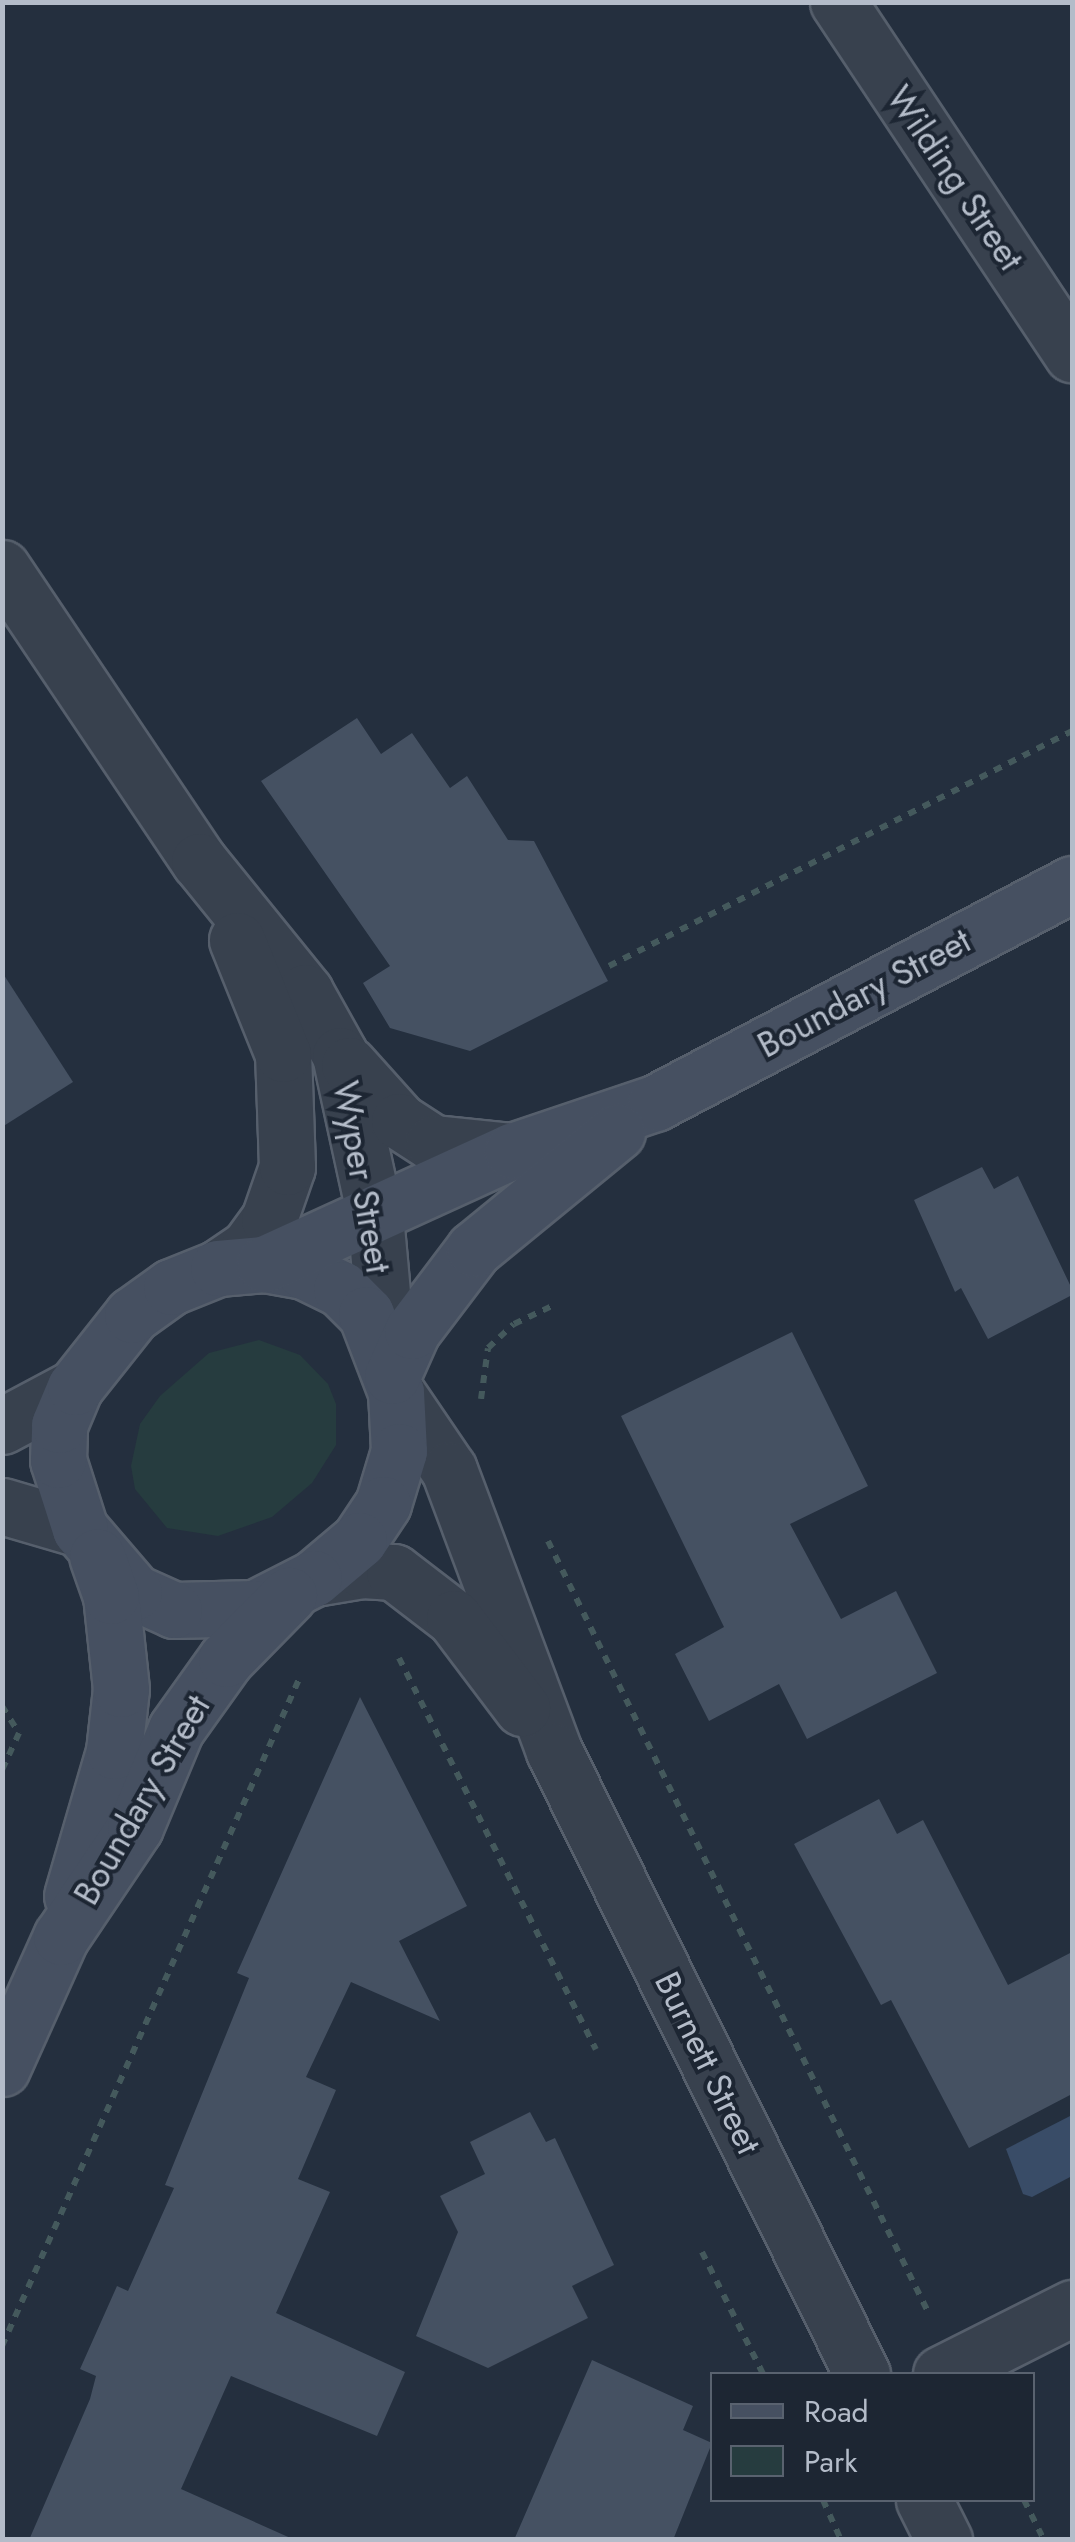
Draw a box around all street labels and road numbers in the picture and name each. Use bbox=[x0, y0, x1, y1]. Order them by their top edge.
street label: Wilding Street bbox=[878, 78, 1032, 278]
street label: Boundary Street bbox=[751, 919, 977, 1067]
street label: Wyper Street bbox=[324, 1078, 400, 1276]
street label: Boundary Street bbox=[65, 1688, 219, 1912]
street label: Burnett Street bbox=[646, 1965, 770, 2161]

